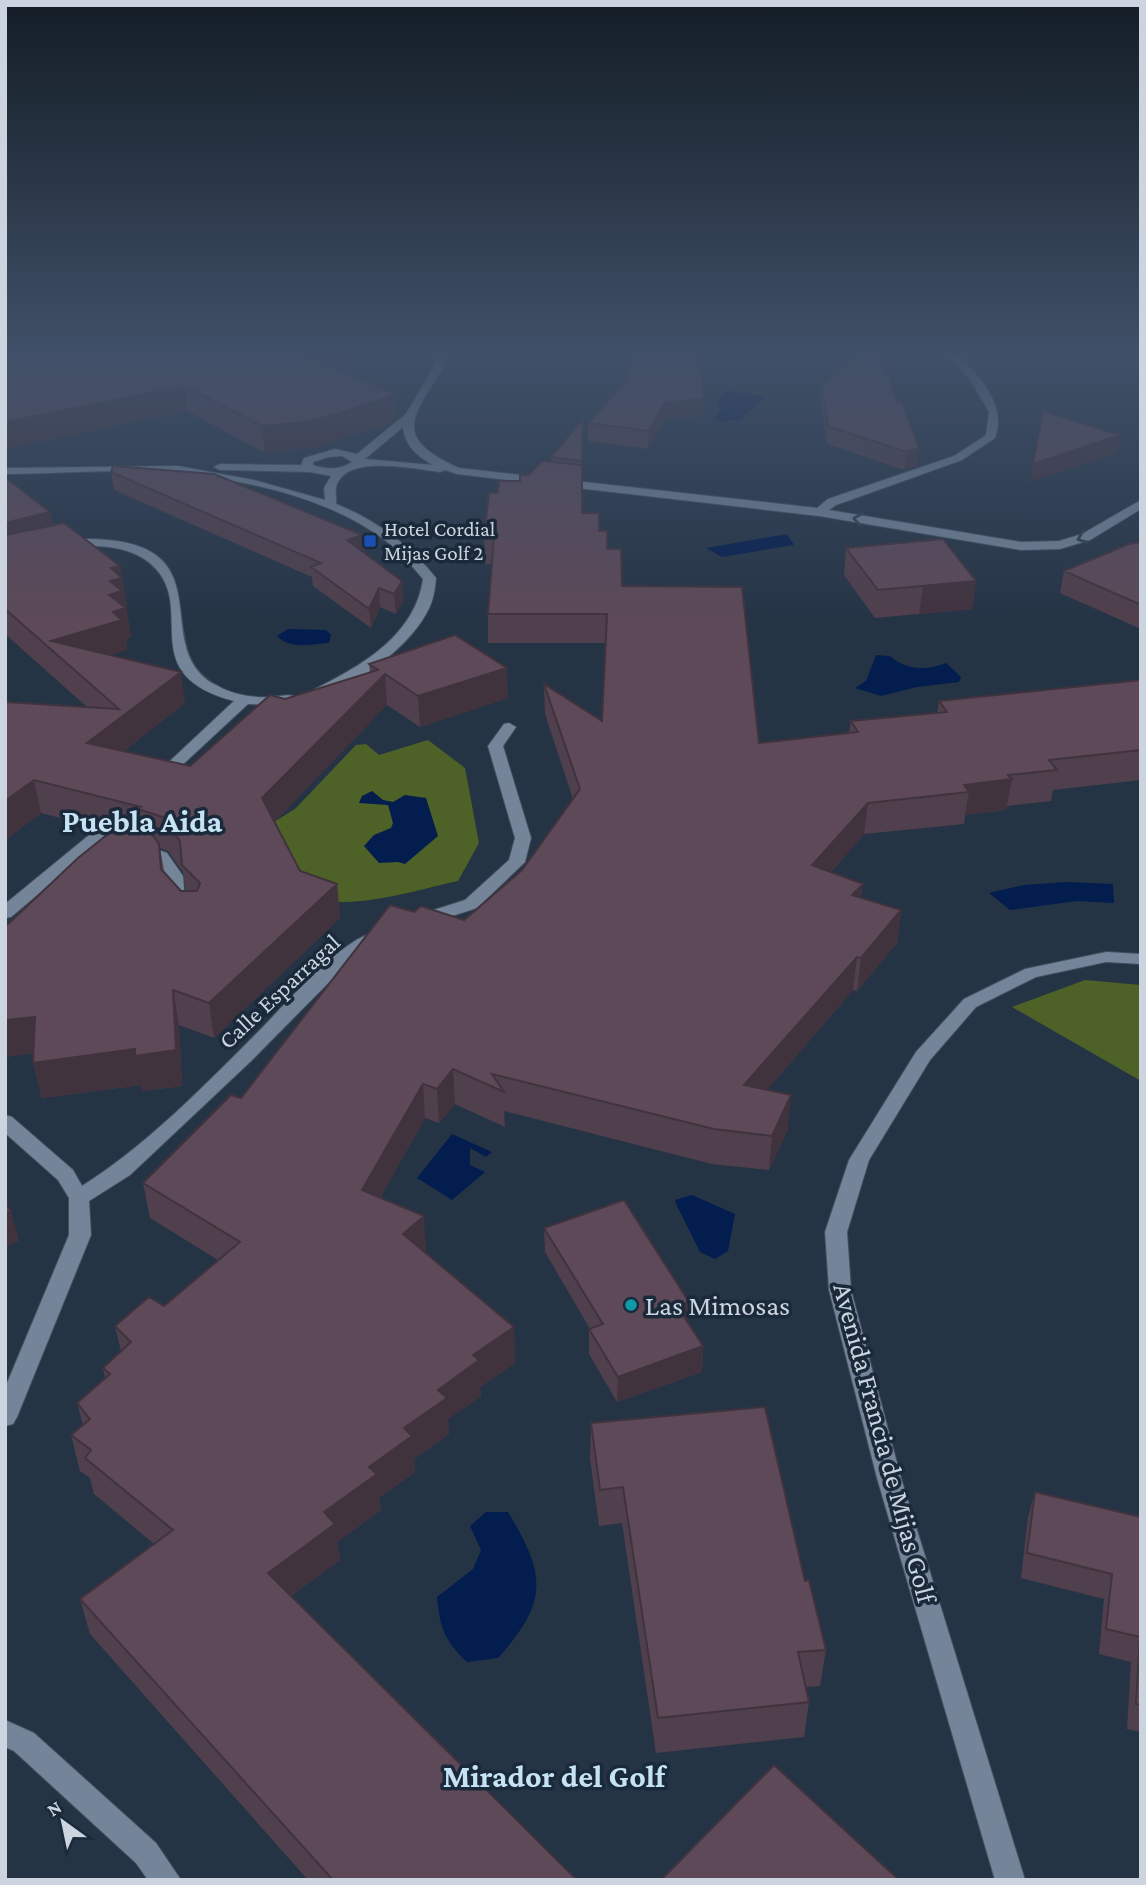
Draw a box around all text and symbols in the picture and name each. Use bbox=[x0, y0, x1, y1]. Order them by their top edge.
one-way arrow bbox=[852, 512, 864, 527]
place label: Hotel Cordial Mijas Golf 2 bbox=[384, 517, 495, 565]
one-way arrow bbox=[1076, 529, 1088, 543]
marker: Hotel Cordial Mijas Golf 2 bbox=[362, 533, 378, 549]
district label: Puebla Aida bbox=[62, 803, 223, 839]
street label: Calle Esparragal bbox=[213, 928, 345, 1054]
street label: Avenida Francia de Mijas Golf bbox=[827, 1280, 943, 1608]
place label: Las Mimosas bbox=[645, 1290, 790, 1321]
marker: Las Mimosas bbox=[623, 1297, 639, 1313]
district label: Mirador del Golf bbox=[443, 1758, 668, 1794]
north arrow bbox=[28, 1787, 98, 1857]
text: N bbox=[43, 1796, 65, 1820]

